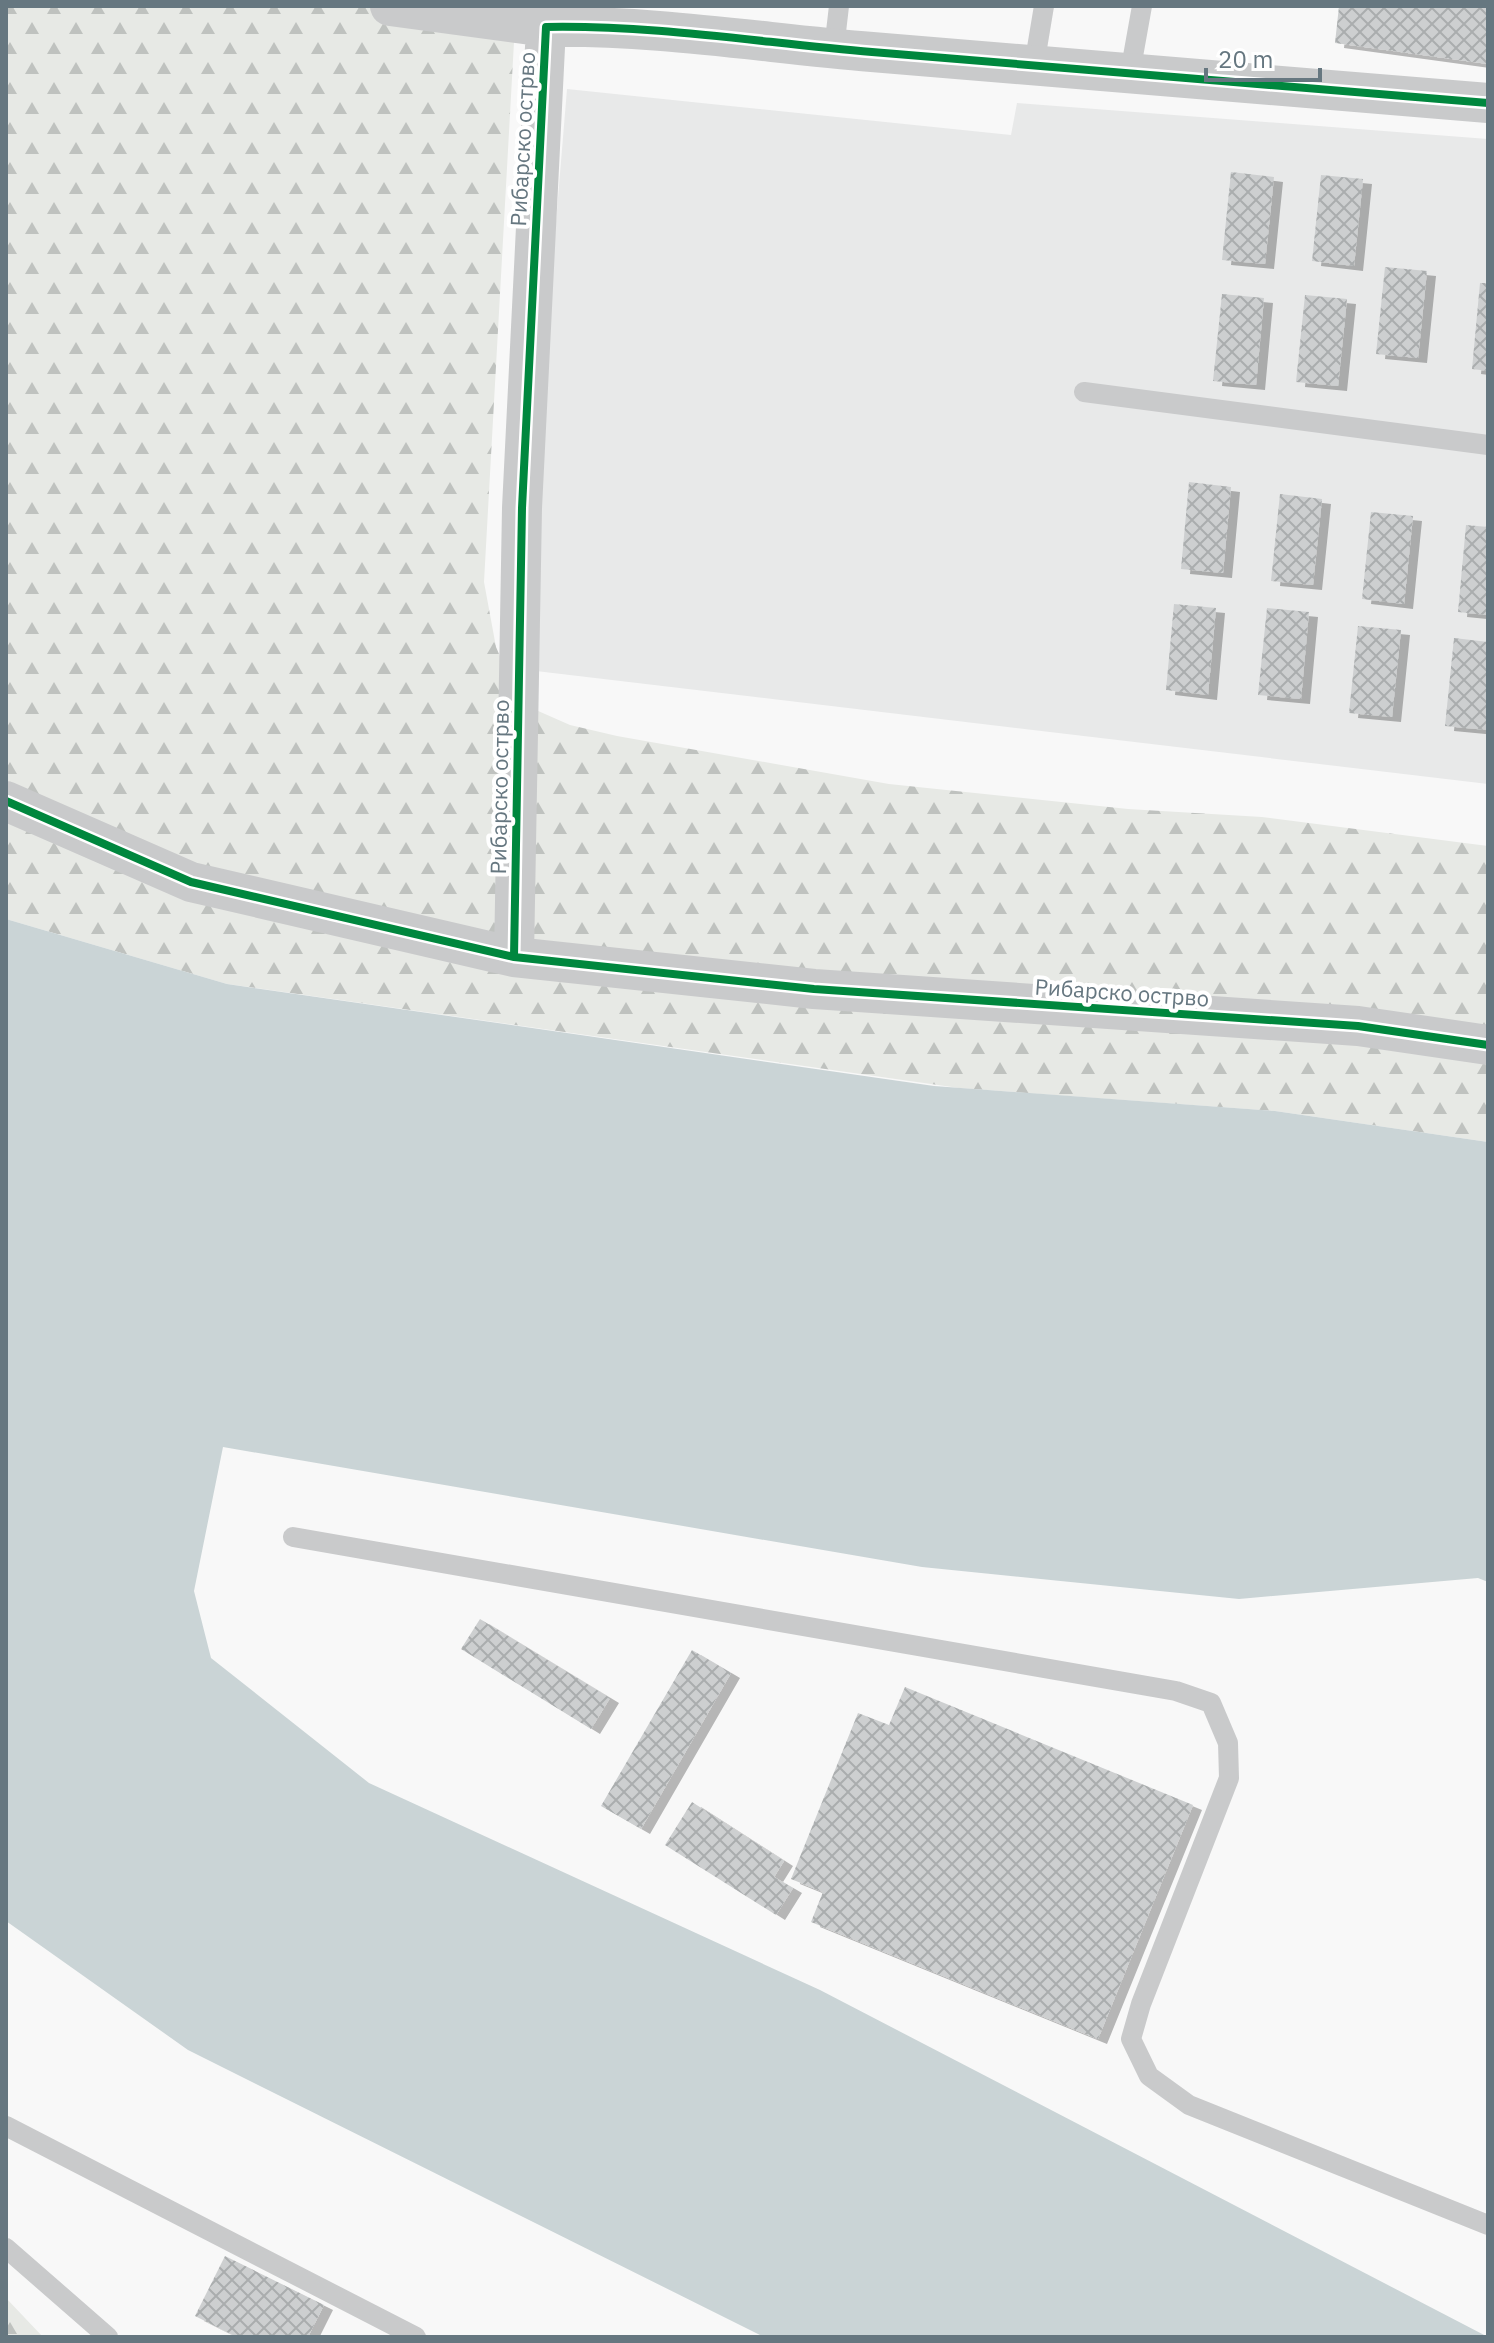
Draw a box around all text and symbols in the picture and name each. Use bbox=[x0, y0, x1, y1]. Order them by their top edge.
scale bar bbox=[1206, 32, 1320, 82]
text: 20 m bbox=[1218, 43, 1273, 75]
street label: Рибарско острво bbox=[503, 51, 541, 227]
street label: Рибарско острво bbox=[483, 699, 515, 875]
street label: Рибарско острво bbox=[1034, 971, 1210, 1013]

